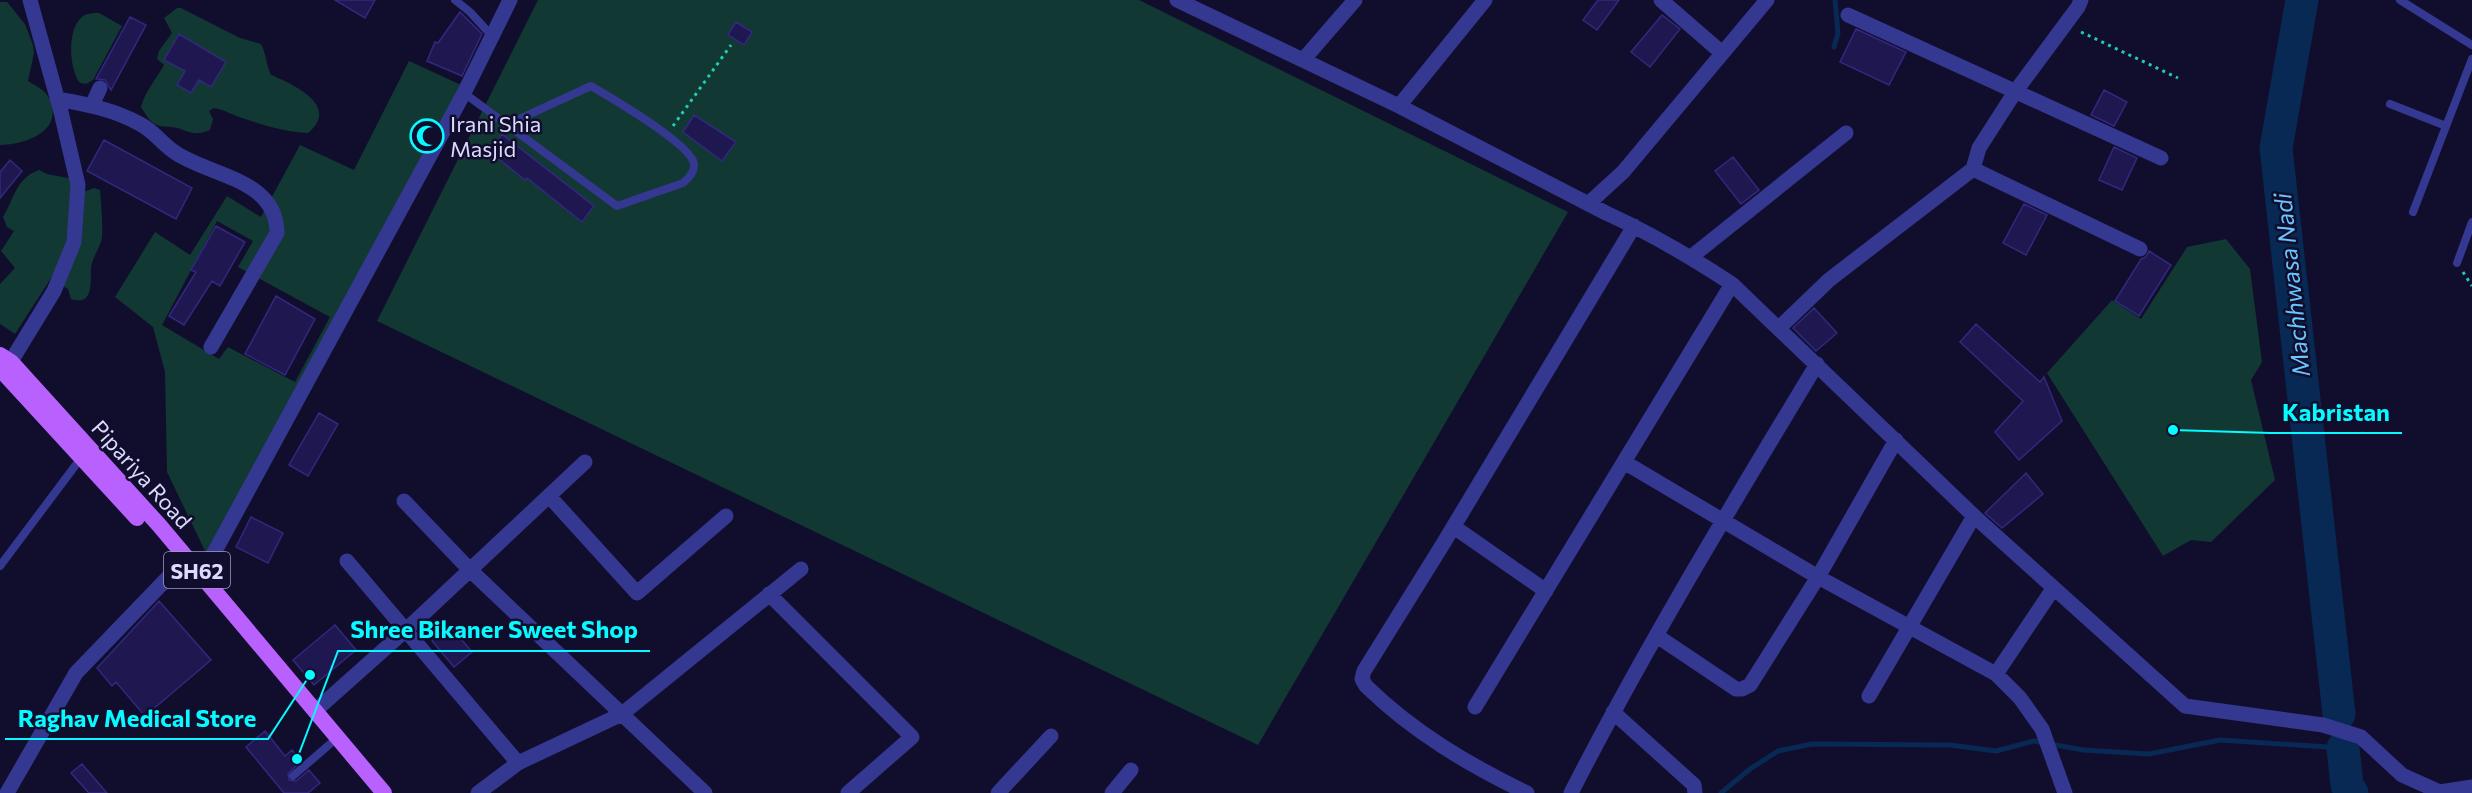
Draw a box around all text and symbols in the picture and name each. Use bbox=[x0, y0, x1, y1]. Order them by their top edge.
place label: Irani Shia Masjid bbox=[450, 110, 541, 162]
mosque icon: Irani Shia Masjid bbox=[409, 118, 445, 154]
water label: Machhwasa Nadi bbox=[2267, 191, 2315, 378]
callout: Kabristan bbox=[2270, 391, 2402, 433]
text: Kabristan bbox=[2282, 397, 2390, 426]
street label: Pipariya Road bbox=[86, 414, 198, 534]
road number: SH62 bbox=[164, 552, 230, 588]
callout: Shree Bikaner Sweet Shop bbox=[338, 609, 650, 651]
text: Shree Bikaner Sweet Shop bbox=[350, 614, 638, 643]
callout: Raghav Medical Store bbox=[5, 697, 268, 739]
text: Raghav Medical Store bbox=[18, 703, 256, 732]

